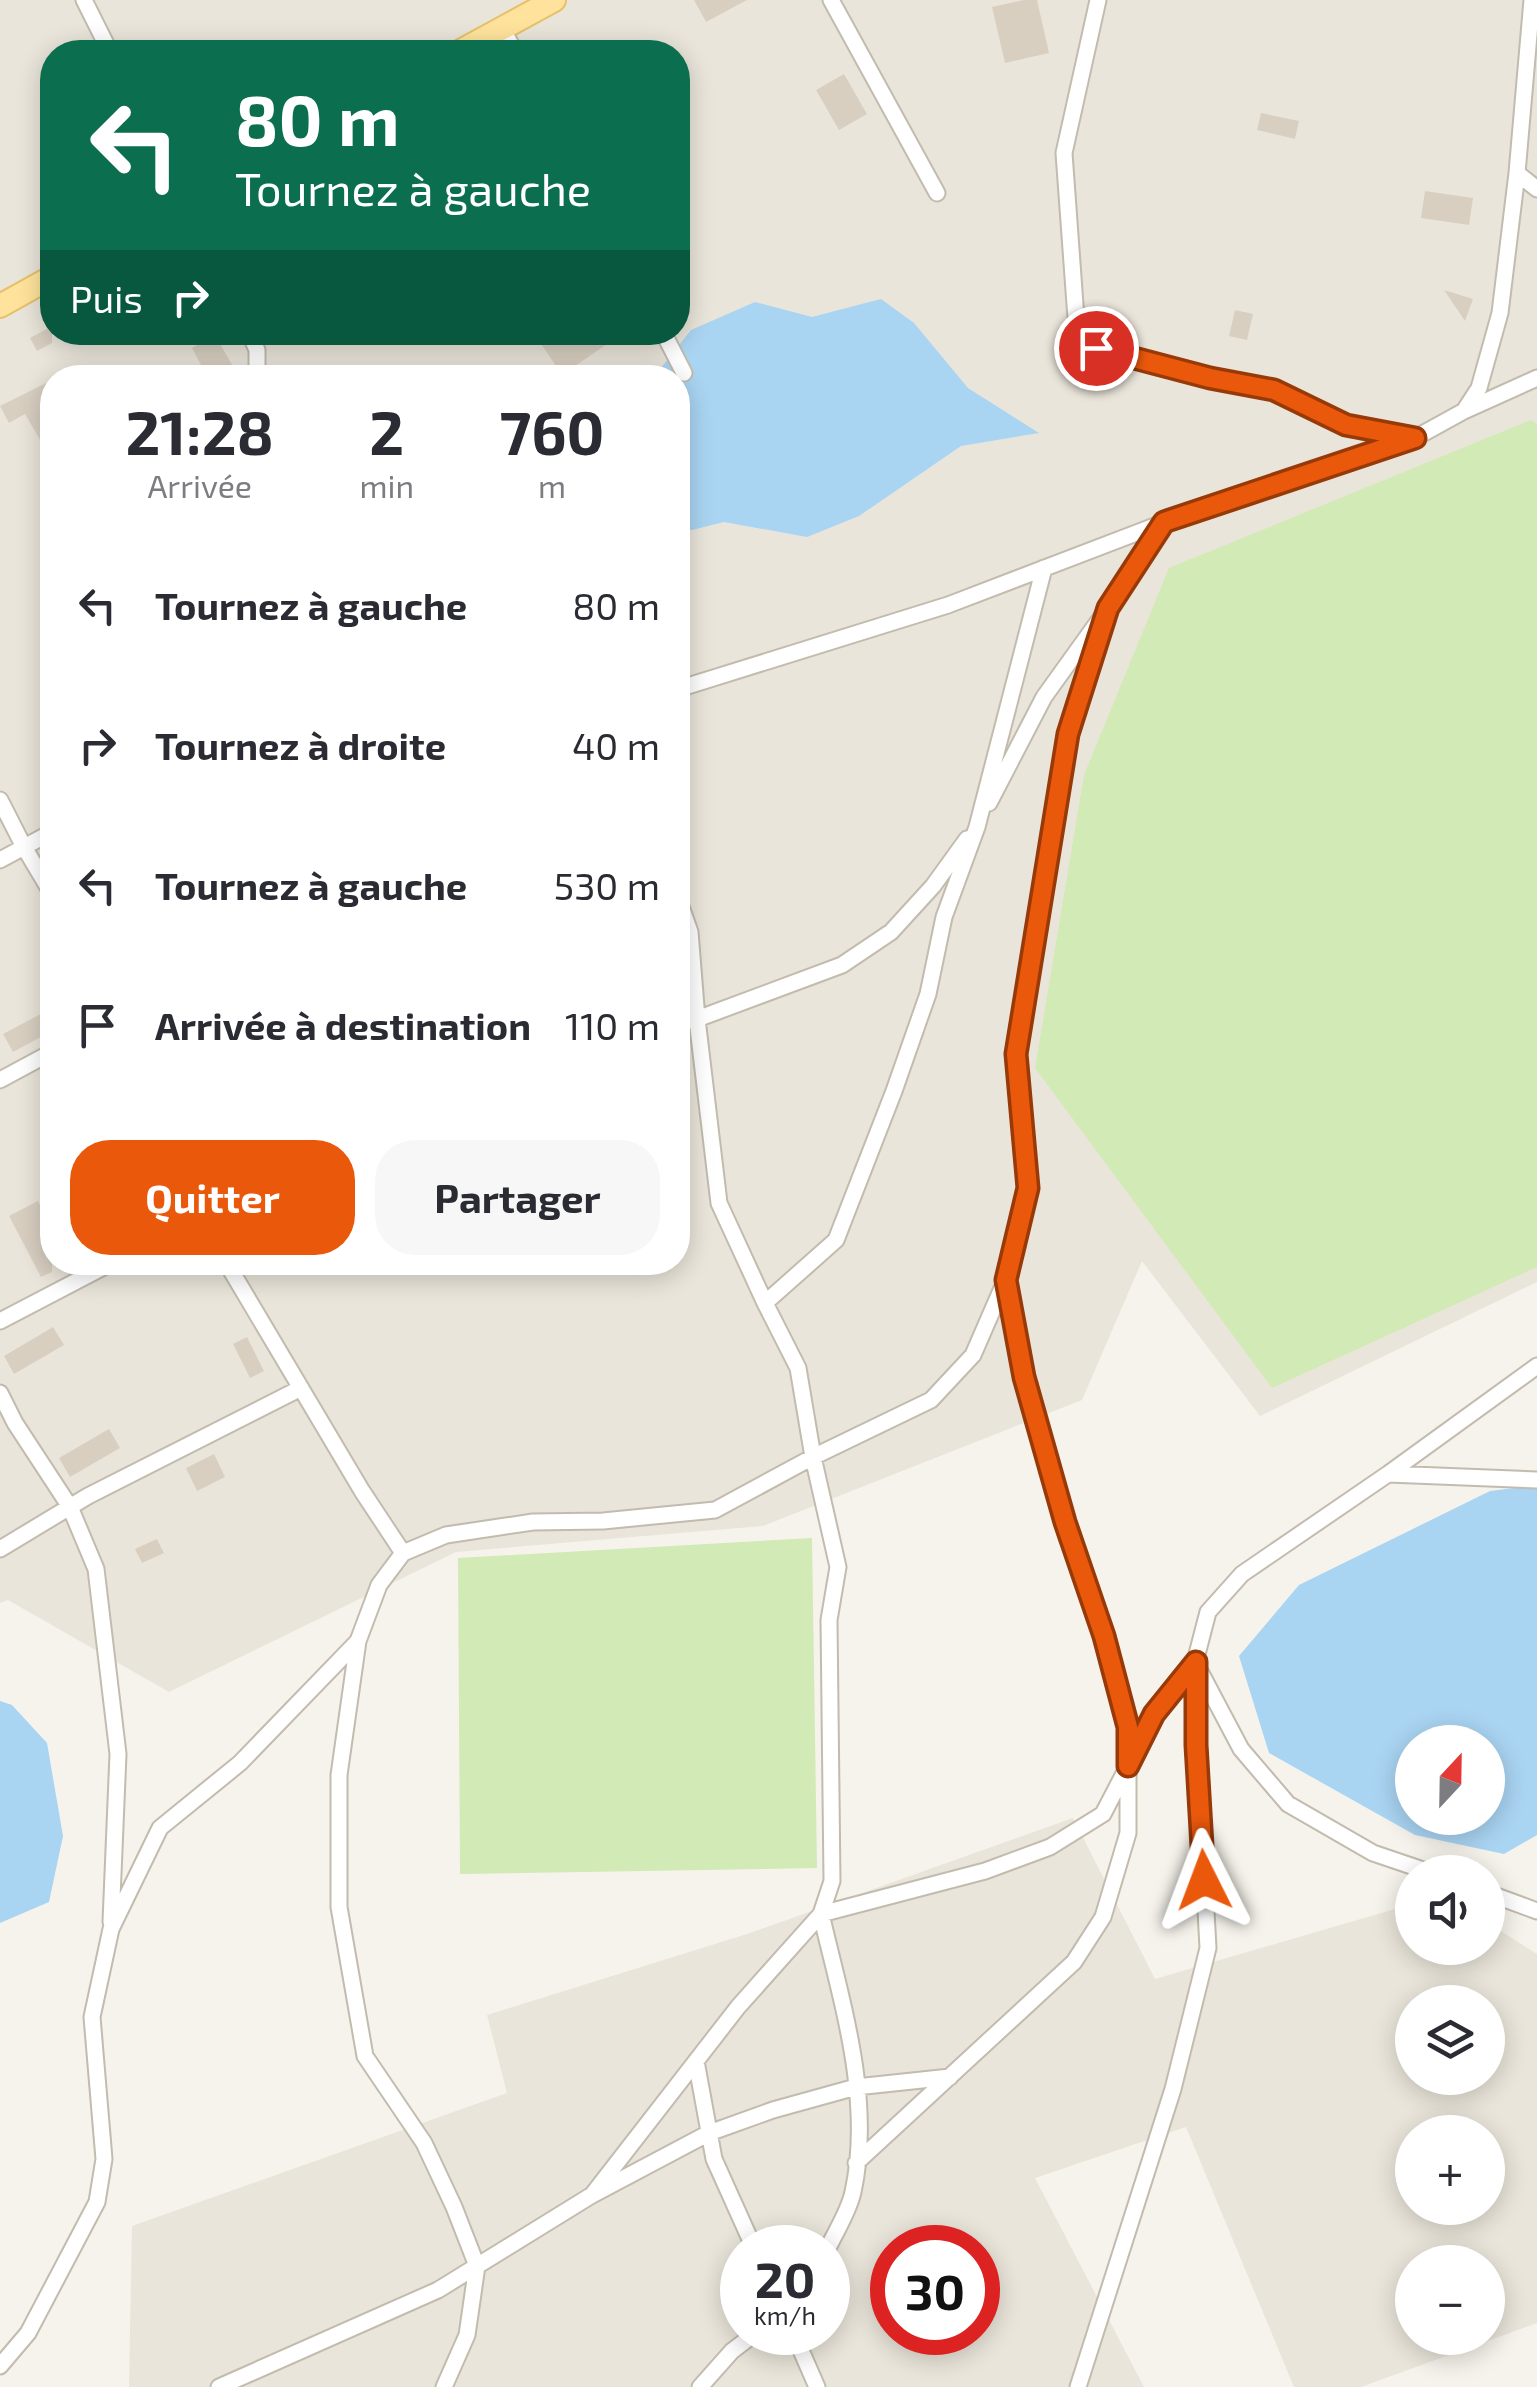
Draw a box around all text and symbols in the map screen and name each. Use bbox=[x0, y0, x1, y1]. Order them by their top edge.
text: 80 m bbox=[235, 76, 400, 160]
icon: left bbox=[70, 80, 200, 210]
text: Tournez à gauche bbox=[235, 161, 591, 215]
icon: right bbox=[163, 270, 218, 325]
text: Puis bbox=[70, 275, 143, 321]
pin bbox=[1054, 306, 1139, 391]
icon: arrive bbox=[1069, 321, 1124, 376]
text: 21:28 bbox=[126, 395, 274, 467]
text: 2 bbox=[369, 395, 404, 467]
text: 760 bbox=[500, 395, 604, 467]
text: Arrivée bbox=[147, 466, 252, 504]
text: min bbox=[359, 466, 414, 504]
text: m bbox=[538, 466, 566, 504]
icon: left bbox=[70, 578, 125, 633]
text: Tournez à gauche bbox=[155, 582, 467, 628]
text: 80 m bbox=[572, 582, 660, 628]
icon: right bbox=[70, 718, 125, 773]
text: Tournez à droite bbox=[155, 722, 446, 768]
text: 40 m bbox=[572, 722, 660, 768]
icon: left bbox=[70, 858, 125, 913]
text: Tournez à gauche bbox=[155, 862, 467, 908]
text: 530 m bbox=[554, 862, 660, 908]
icon: arrive bbox=[70, 998, 125, 1053]
text: Arrivée à destination bbox=[155, 1002, 531, 1048]
text: 110 m bbox=[565, 1002, 660, 1048]
button: Quitter bbox=[70, 1140, 355, 1255]
button: Partager bbox=[375, 1140, 660, 1255]
north arrow bbox=[1395, 1725, 1505, 1835]
map controls bbox=[1395, 1725, 1505, 2355]
position arrow bbox=[1152, 1828, 1256, 1932]
button: sound bbox=[1395, 1855, 1505, 1965]
button: layers bbox=[1395, 1985, 1505, 2095]
button: + bbox=[1395, 2115, 1505, 2225]
speed limit sign: 30 bbox=[870, 2225, 1000, 2355]
button: − bbox=[1395, 2245, 1505, 2355]
text: 20 bbox=[755, 2248, 815, 2308]
text: km/h bbox=[754, 2300, 816, 2330]

